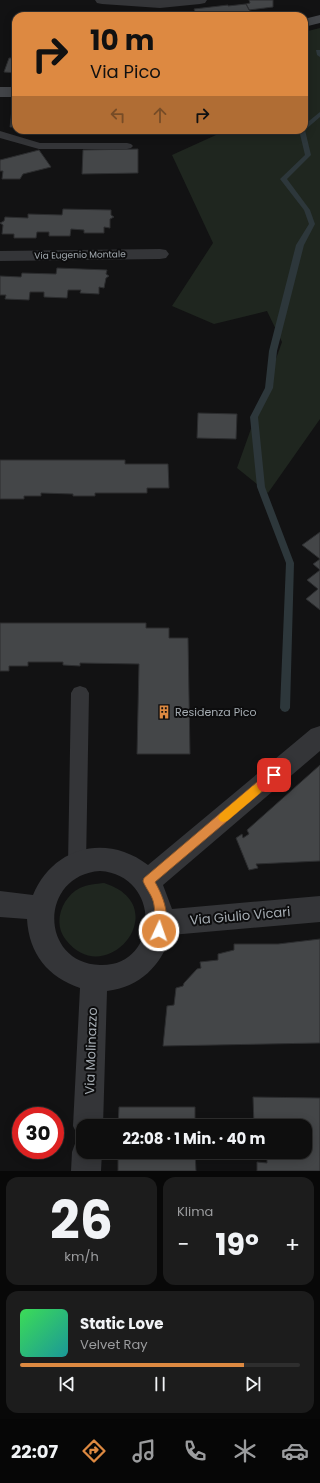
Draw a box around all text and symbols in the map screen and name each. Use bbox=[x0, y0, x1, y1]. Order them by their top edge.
text: 10 m bbox=[90, 21, 154, 60]
icon: right bbox=[24, 28, 76, 80]
text: Via Pico bbox=[90, 59, 161, 84]
icon: left bbox=[107, 104, 129, 126]
icon: ahead bbox=[149, 104, 171, 126]
icon: right bbox=[191, 104, 213, 126]
street label: Via Eugenio Montale bbox=[34, 248, 126, 262]
building icon: Residenza Pico bbox=[156, 704, 172, 720]
place label: Residenza Pico bbox=[175, 704, 256, 720]
pin bbox=[257, 758, 291, 792]
icon: arrive bbox=[263, 764, 285, 786]
street label: Via Giulio Vicari bbox=[189, 902, 291, 930]
position arrow bbox=[138, 910, 180, 952]
street label: Via Molinazzo bbox=[80, 1007, 102, 1095]
speed limit sign: 30 bbox=[12, 1107, 64, 1159]
text: 22:08 · 1 Min. · 40 m bbox=[123, 1128, 265, 1149]
text: 26 bbox=[50, 1184, 113, 1257]
text: Klima bbox=[177, 1202, 213, 1221]
text: 19° bbox=[215, 1223, 259, 1266]
text: − bbox=[177, 1229, 189, 1260]
text: + bbox=[285, 1229, 300, 1260]
text: km/h bbox=[64, 1247, 99, 1266]
text: Static Love bbox=[80, 1313, 164, 1334]
text: Velvet Ray bbox=[80, 1335, 148, 1354]
icon: previous bbox=[56, 1373, 78, 1395]
icon: pause bbox=[149, 1373, 171, 1395]
icon: next bbox=[242, 1373, 264, 1395]
icon: directions bbox=[80, 1437, 108, 1465]
icon: music bbox=[130, 1437, 158, 1465]
icon: phone bbox=[181, 1437, 209, 1465]
icon: climate bbox=[231, 1437, 259, 1465]
icon: car bbox=[281, 1437, 309, 1465]
text: 22:07 bbox=[11, 1439, 58, 1464]

